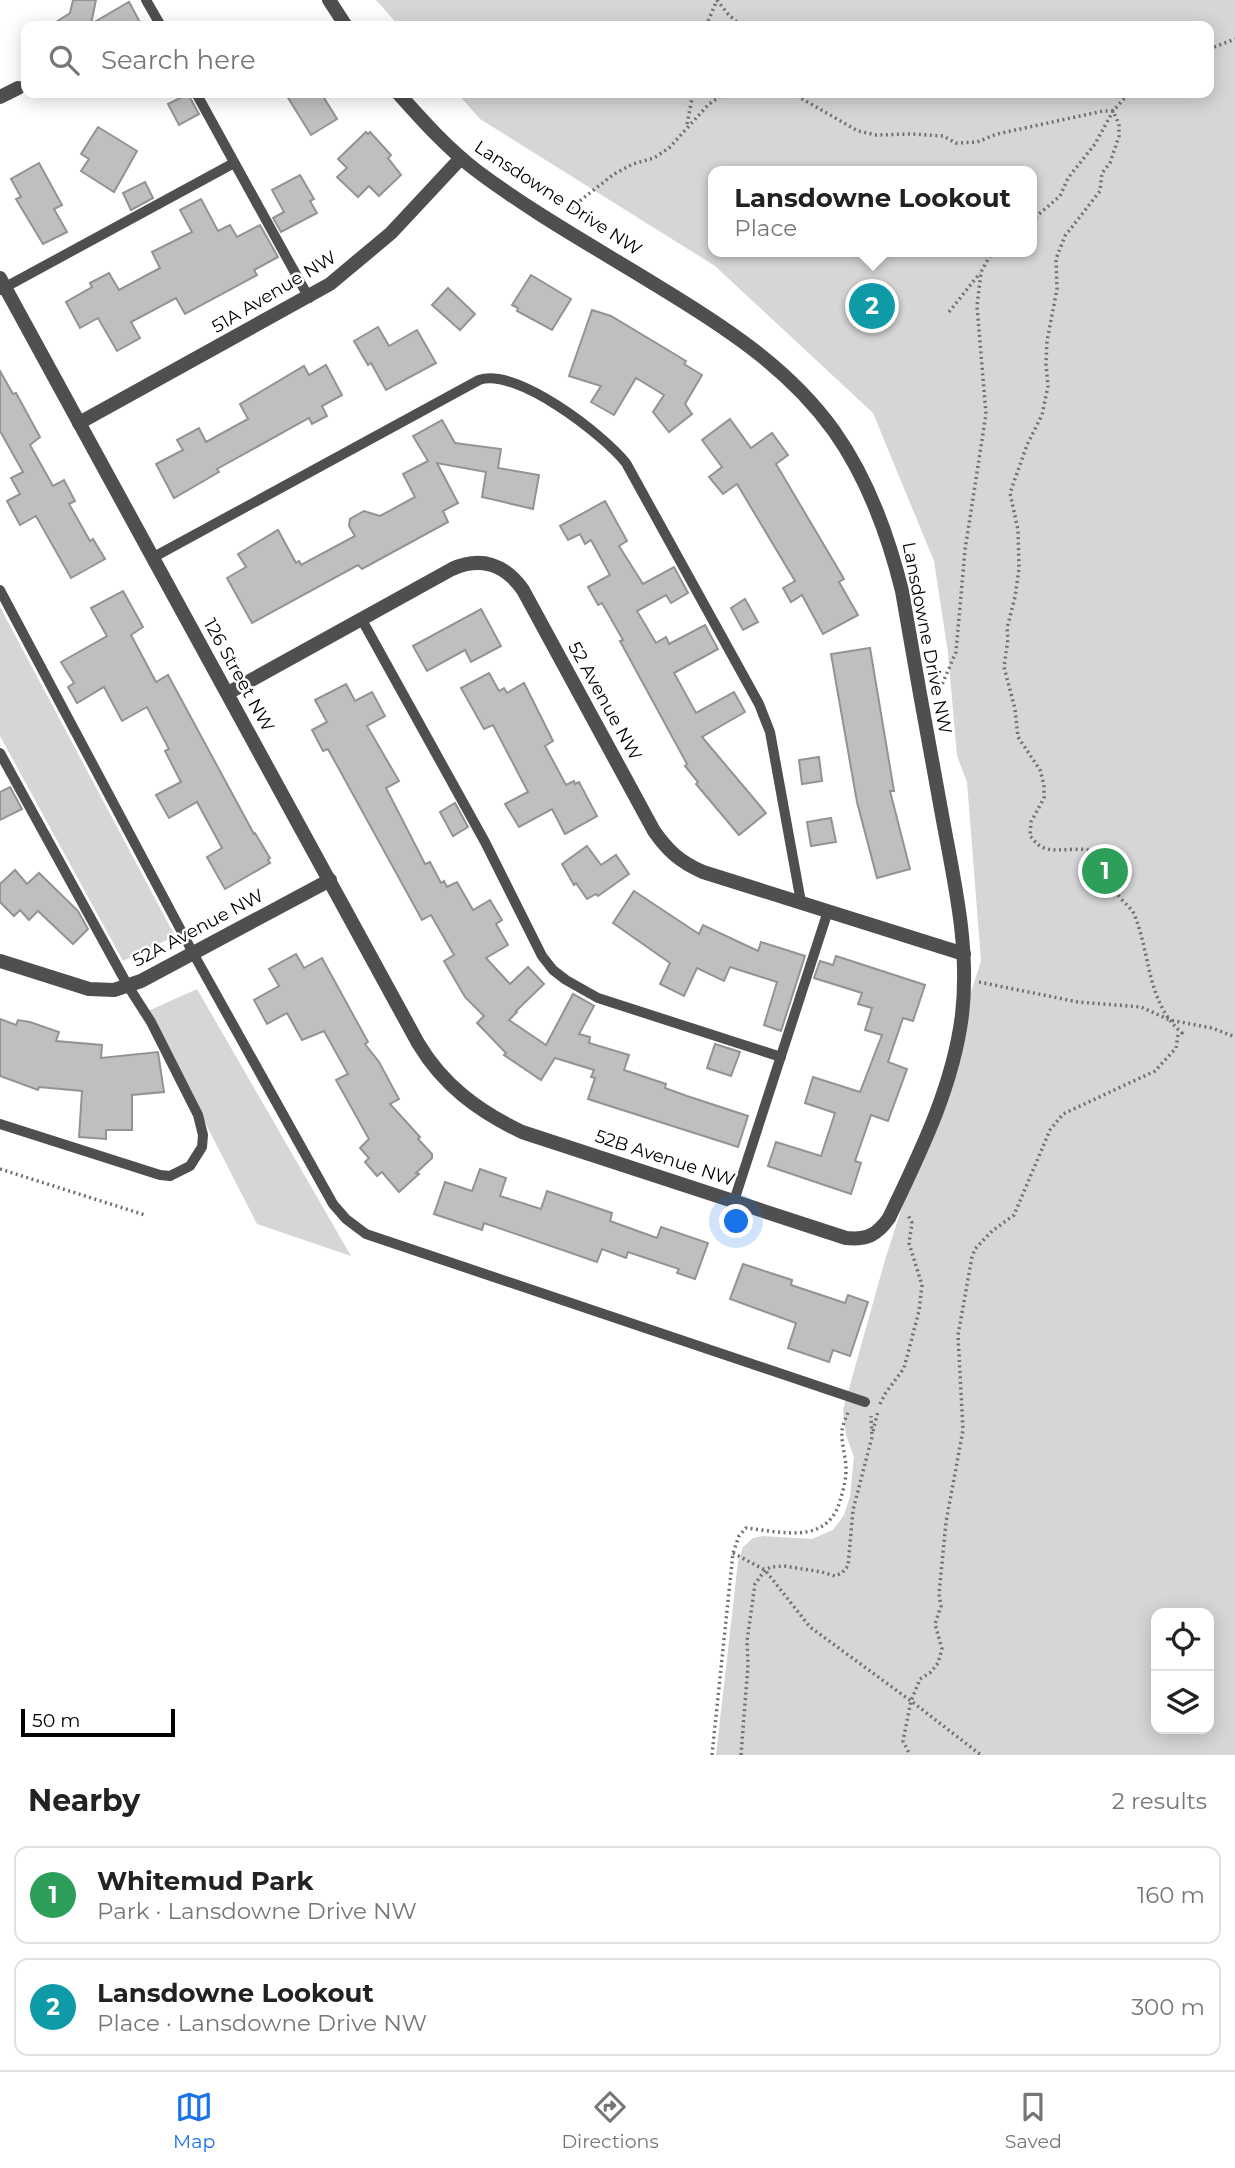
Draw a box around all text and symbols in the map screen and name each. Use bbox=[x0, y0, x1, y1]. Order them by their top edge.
search box bbox=[21, 21, 1214, 98]
icon: search bbox=[45, 41, 83, 79]
text: Search here bbox=[101, 44, 256, 76]
street label: Lansdowne Drive NW bbox=[470, 136, 646, 260]
popup bbox=[708, 166, 1037, 257]
text: Lansdowne Lookout bbox=[734, 182, 1011, 214]
text: Place bbox=[734, 214, 797, 242]
street label: 51A Avenue NW bbox=[208, 246, 340, 338]
pin: 2 bbox=[849, 280, 895, 332]
street label: Lansdowne Drive NW bbox=[898, 540, 956, 736]
street label: 126 Street NW bbox=[199, 615, 279, 735]
street label: 52 Avenue NW bbox=[563, 638, 647, 764]
pin: 1 bbox=[1082, 845, 1128, 897]
street label: 52A Avenue NW bbox=[129, 884, 267, 972]
street label: 52B Avenue NW bbox=[592, 1125, 738, 1191]
your location bbox=[719, 1204, 753, 1238]
map controls bbox=[1151, 1608, 1214, 1734]
button: locate bbox=[1151, 1608, 1214, 1671]
button: layers bbox=[1151, 1671, 1214, 1734]
scale bar bbox=[21, 1706, 175, 1738]
text: 50 m bbox=[32, 1709, 80, 1732]
text: Nearby bbox=[28, 1782, 140, 1819]
text: 2 results bbox=[1112, 1787, 1207, 1815]
text: Whitemud Park bbox=[97, 1865, 314, 1897]
text: 1 bbox=[48, 1881, 58, 1909]
text: 160 m bbox=[1137, 1881, 1205, 1909]
text: Park · Lansdowne Drive NW bbox=[97, 1897, 417, 1925]
text: Lansdowne Lookout bbox=[97, 1977, 374, 2009]
text: 2 bbox=[46, 1993, 60, 2021]
text: 300 m bbox=[1131, 1993, 1205, 2021]
text: Place · Lansdowne Drive NW bbox=[97, 2009, 427, 2037]
tab: Map bbox=[173, 2088, 215, 2153]
tab: Directions bbox=[561, 2088, 659, 2153]
tab: Saved bbox=[1005, 2088, 1062, 2153]

